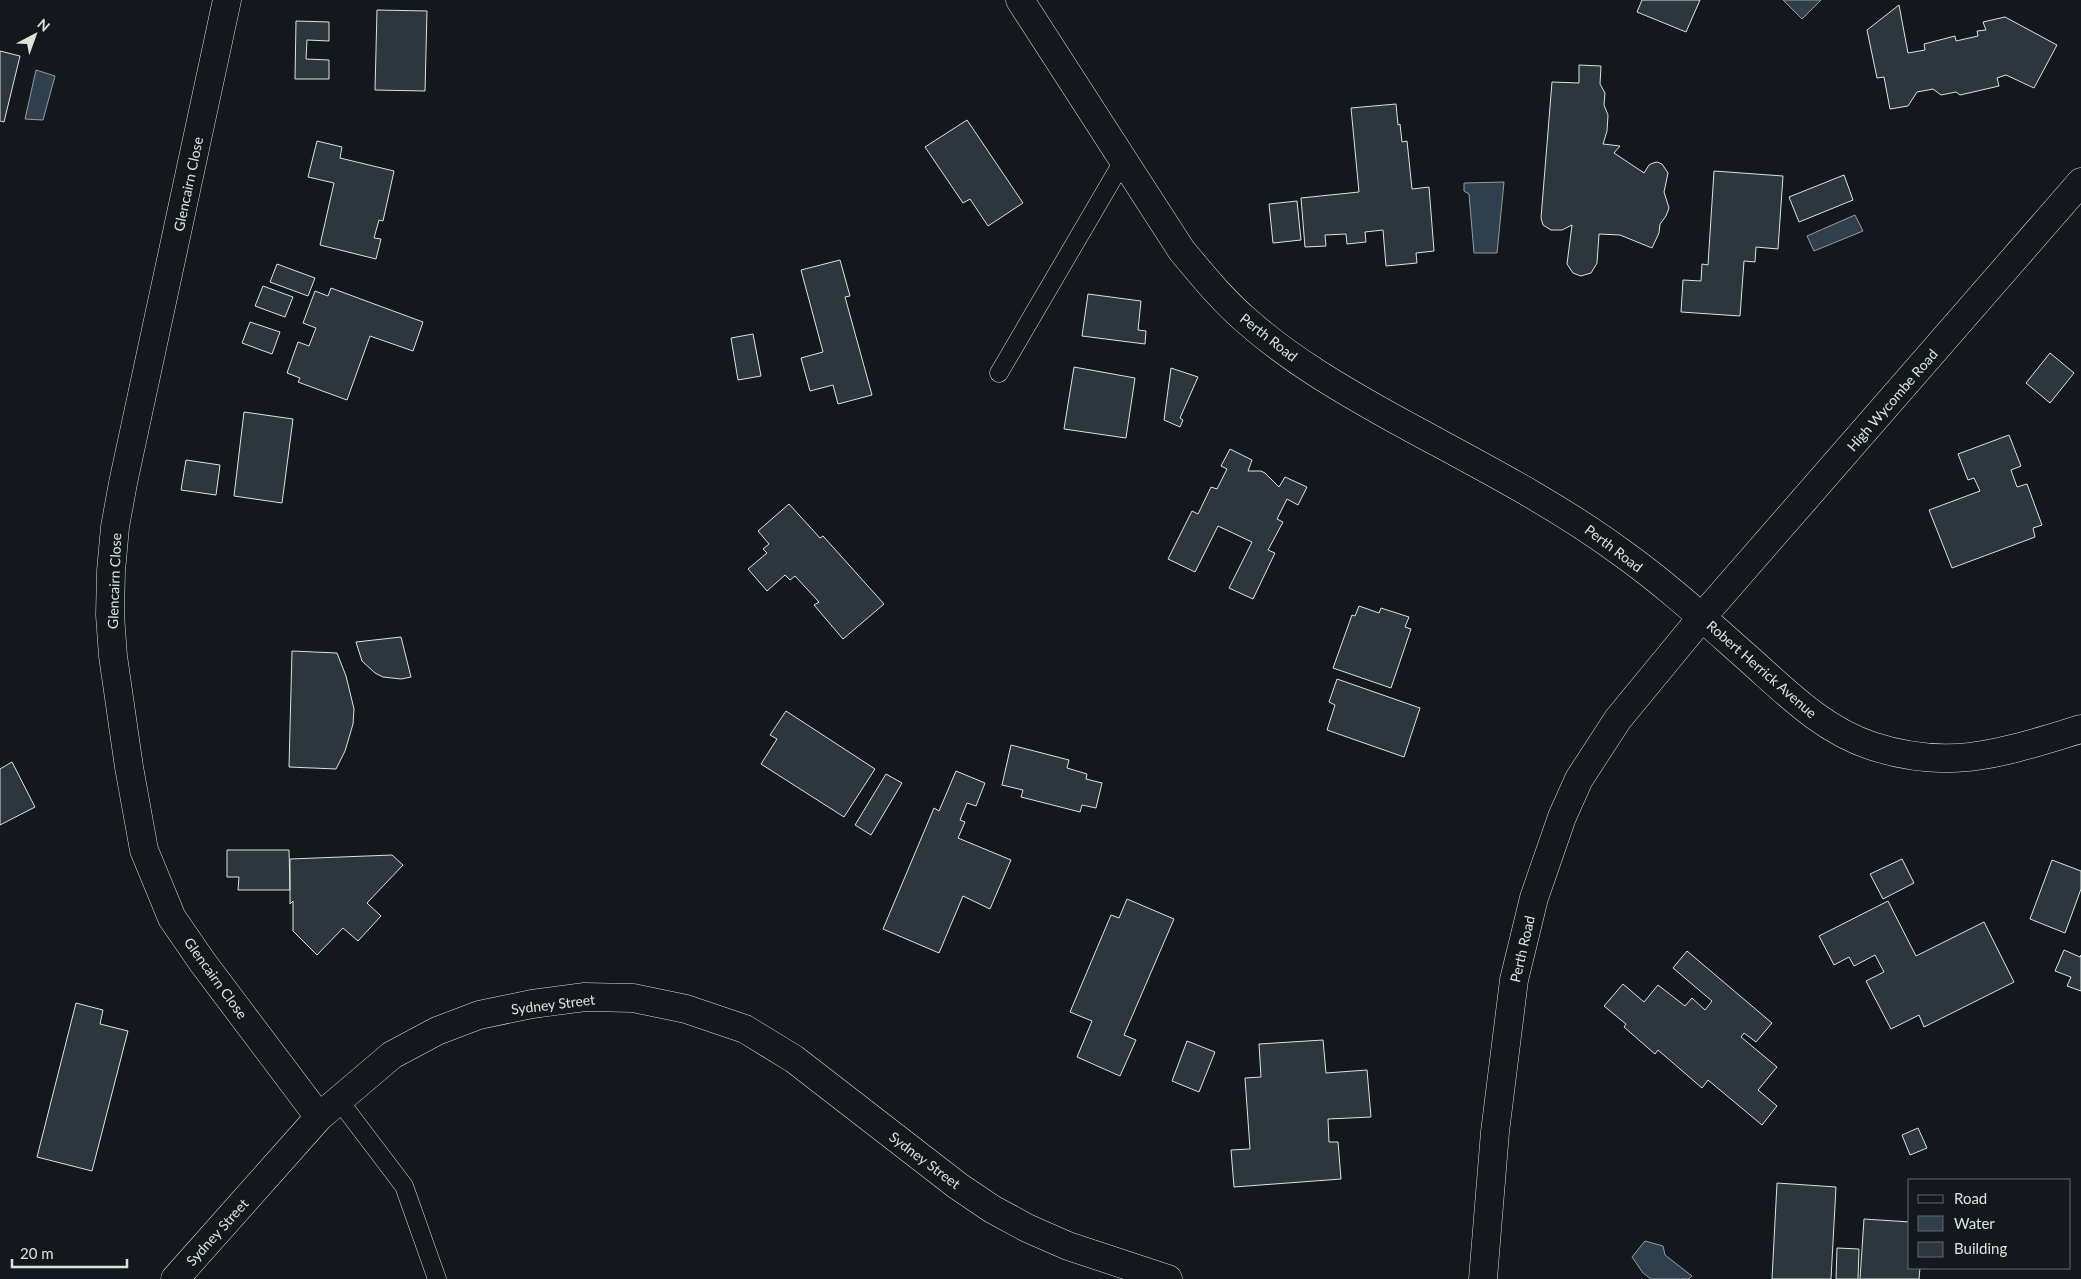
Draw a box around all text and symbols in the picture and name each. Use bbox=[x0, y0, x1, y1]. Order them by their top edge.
north arrow bbox=[10, 10, 60, 60]
text: N bbox=[34, 15, 54, 35]
street label: Glencairn Close bbox=[170, 135, 206, 233]
street label: Perth Road bbox=[1237, 309, 1301, 365]
street label: High Wycombe Road bbox=[1843, 346, 1941, 454]
street label: Perth Road bbox=[1582, 521, 1646, 575]
street label: Glencairn Close bbox=[104, 533, 124, 629]
street label: Robert Herrick Avenue bbox=[1704, 617, 1820, 721]
street label: Perth Road bbox=[1506, 914, 1538, 984]
street label: Glencairn Close bbox=[181, 934, 251, 1022]
street label: Sydney Street bbox=[510, 990, 596, 1018]
street label: Sydney Street bbox=[886, 1128, 964, 1192]
legend bbox=[1908, 1179, 2071, 1269]
text: Road bbox=[1954, 1189, 1987, 1207]
street label: Sydney Street bbox=[182, 1195, 252, 1269]
text: Water bbox=[1954, 1214, 1995, 1232]
scale bar bbox=[12, 1236, 128, 1268]
text: Building bbox=[1954, 1239, 2007, 1257]
text: 20 m bbox=[20, 1244, 54, 1262]

